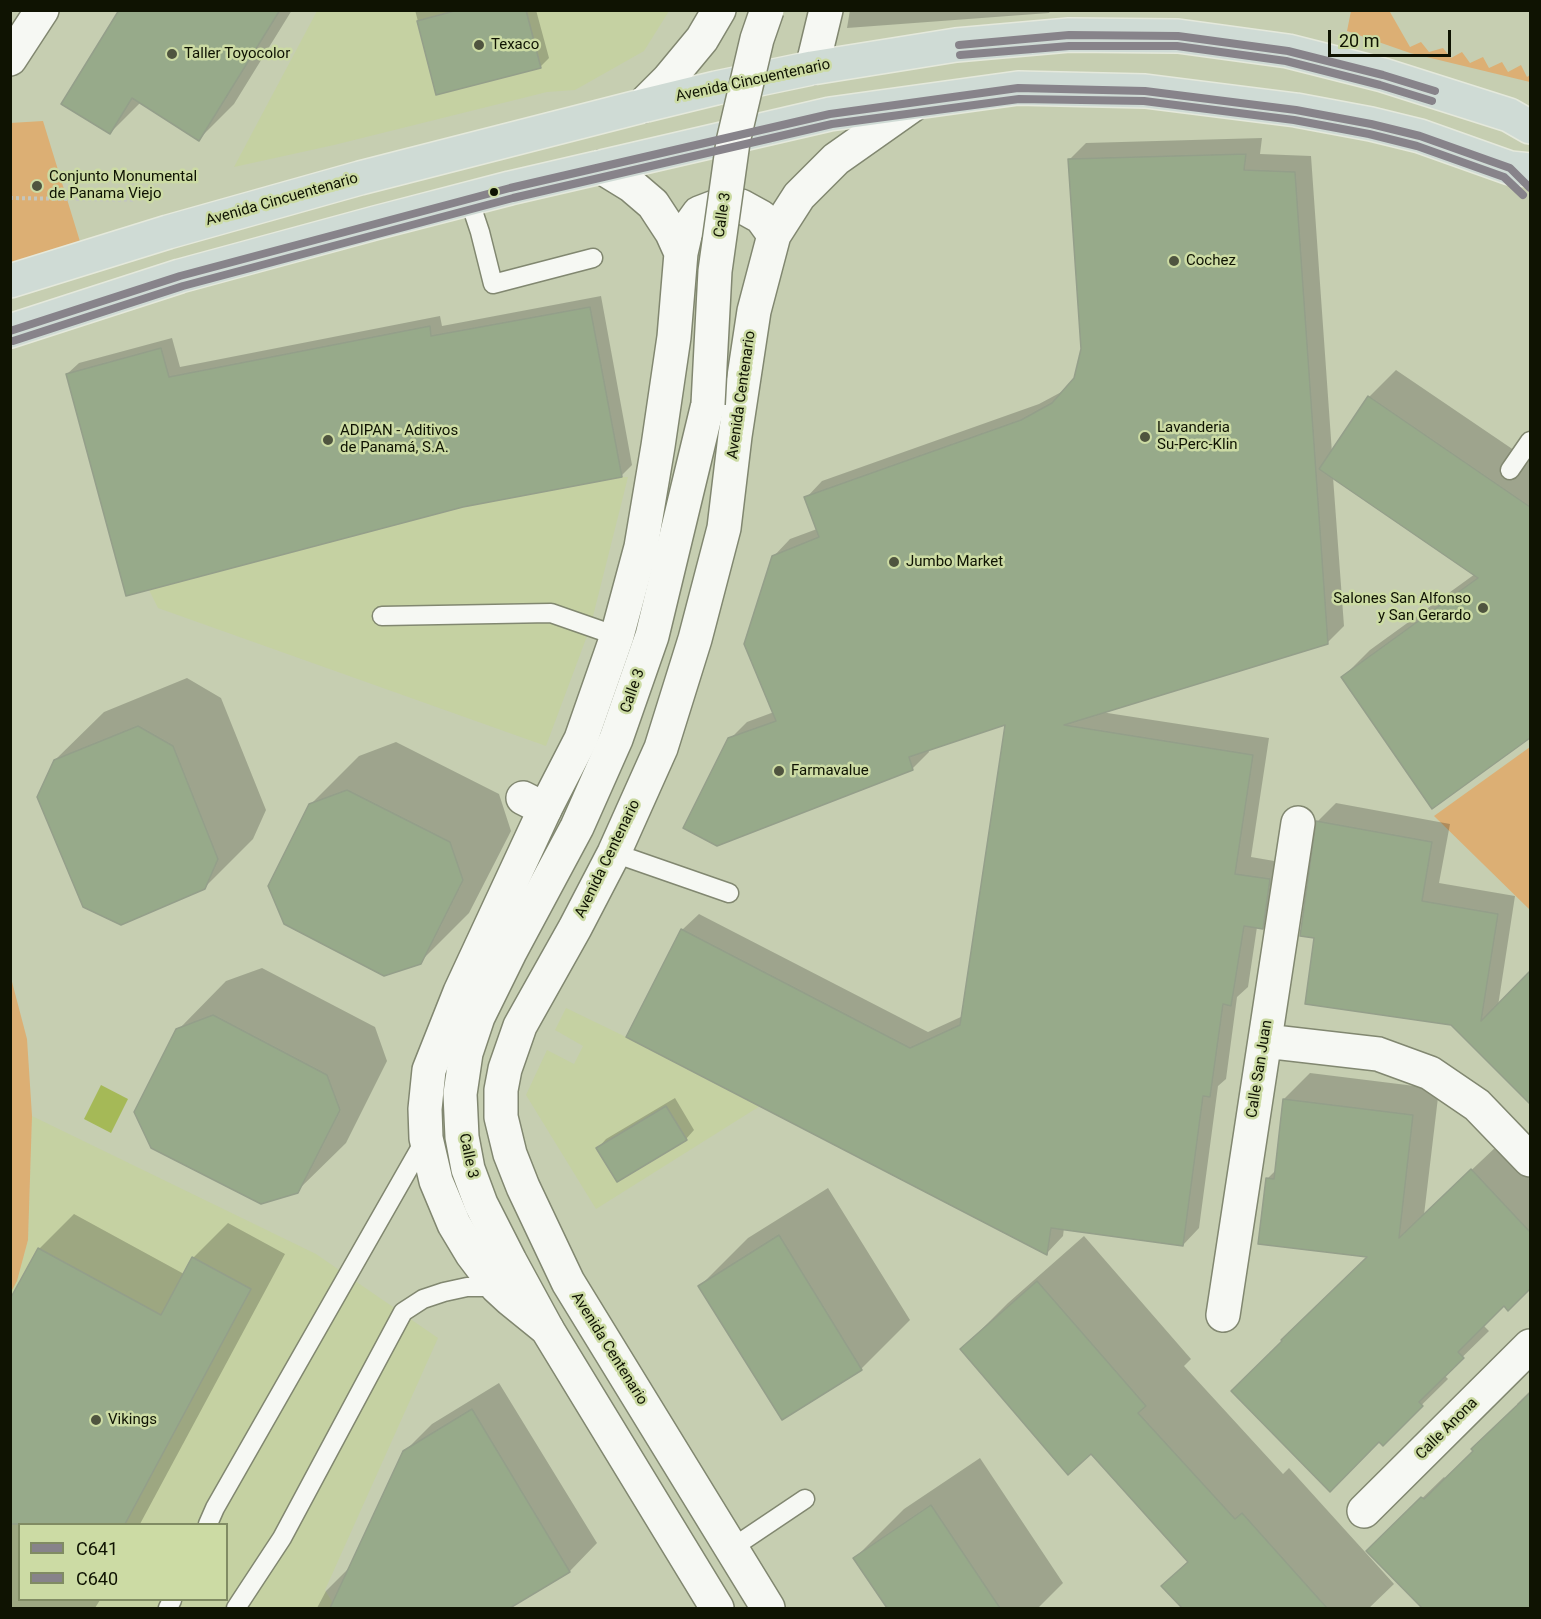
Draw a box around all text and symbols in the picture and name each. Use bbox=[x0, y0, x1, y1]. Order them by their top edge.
scale bar bbox=[1331, 18, 1454, 56]
text: 20 m bbox=[1339, 30, 1379, 51]
place label: Texaco bbox=[491, 36, 539, 54]
marker: Texaco bbox=[472, 38, 486, 52]
place label: Taller Toyocolor bbox=[184, 45, 290, 63]
marker: Taller Toyocolor bbox=[165, 47, 179, 61]
street label: Avenida Cincuentenario bbox=[674, 56, 832, 106]
place label: Conjunto Monumental de Panama Viejo bbox=[49, 168, 197, 203]
street label: Avenida Cincuentenario bbox=[204, 170, 360, 230]
marker: Conjunto Monumental de Panama Viejo bbox=[30, 179, 44, 193]
unlabelled marker bbox=[488, 186, 500, 198]
street label: Calle 3 bbox=[711, 191, 735, 239]
place label: Cochez bbox=[1186, 252, 1236, 270]
marker: Cochez bbox=[1167, 254, 1181, 268]
street label: Avenida Centenario bbox=[724, 330, 760, 460]
place label: Lavanderia Su-Perc-Klin bbox=[1157, 419, 1238, 454]
place label: ADIPAN - Aditivos de Panamá, S.A. bbox=[340, 422, 458, 457]
marker: Lavanderia Su-Perc-Klin bbox=[1138, 430, 1152, 444]
marker: ADIPAN - Aditivos de Panamá, S.A. bbox=[321, 433, 335, 447]
place label: Jumbo Market bbox=[906, 553, 1003, 571]
marker: Jumbo Market bbox=[887, 555, 901, 569]
place label: Salones San Alfonso y San Gerardo bbox=[1333, 590, 1471, 625]
marker: Salones San Alfonso y San Gerardo bbox=[1476, 601, 1490, 615]
street label: Calle 3 bbox=[617, 667, 649, 715]
place label: Farmavalue bbox=[791, 762, 869, 780]
marker: Farmavalue bbox=[772, 764, 786, 778]
street label: Avenida Centenario bbox=[572, 797, 644, 921]
street label: Calle San Juan bbox=[1243, 1019, 1277, 1119]
street label: Calle 3 bbox=[454, 1132, 482, 1180]
street label: Avenida Centenario bbox=[567, 1289, 651, 1409]
street label: Calle Anona bbox=[1412, 1394, 1482, 1464]
place label: Vikings bbox=[108, 1411, 157, 1429]
marker: Vikings bbox=[89, 1413, 103, 1427]
legend bbox=[18, 1523, 228, 1601]
text: C641 bbox=[76, 1538, 118, 1559]
text: C640 bbox=[76, 1568, 118, 1589]

